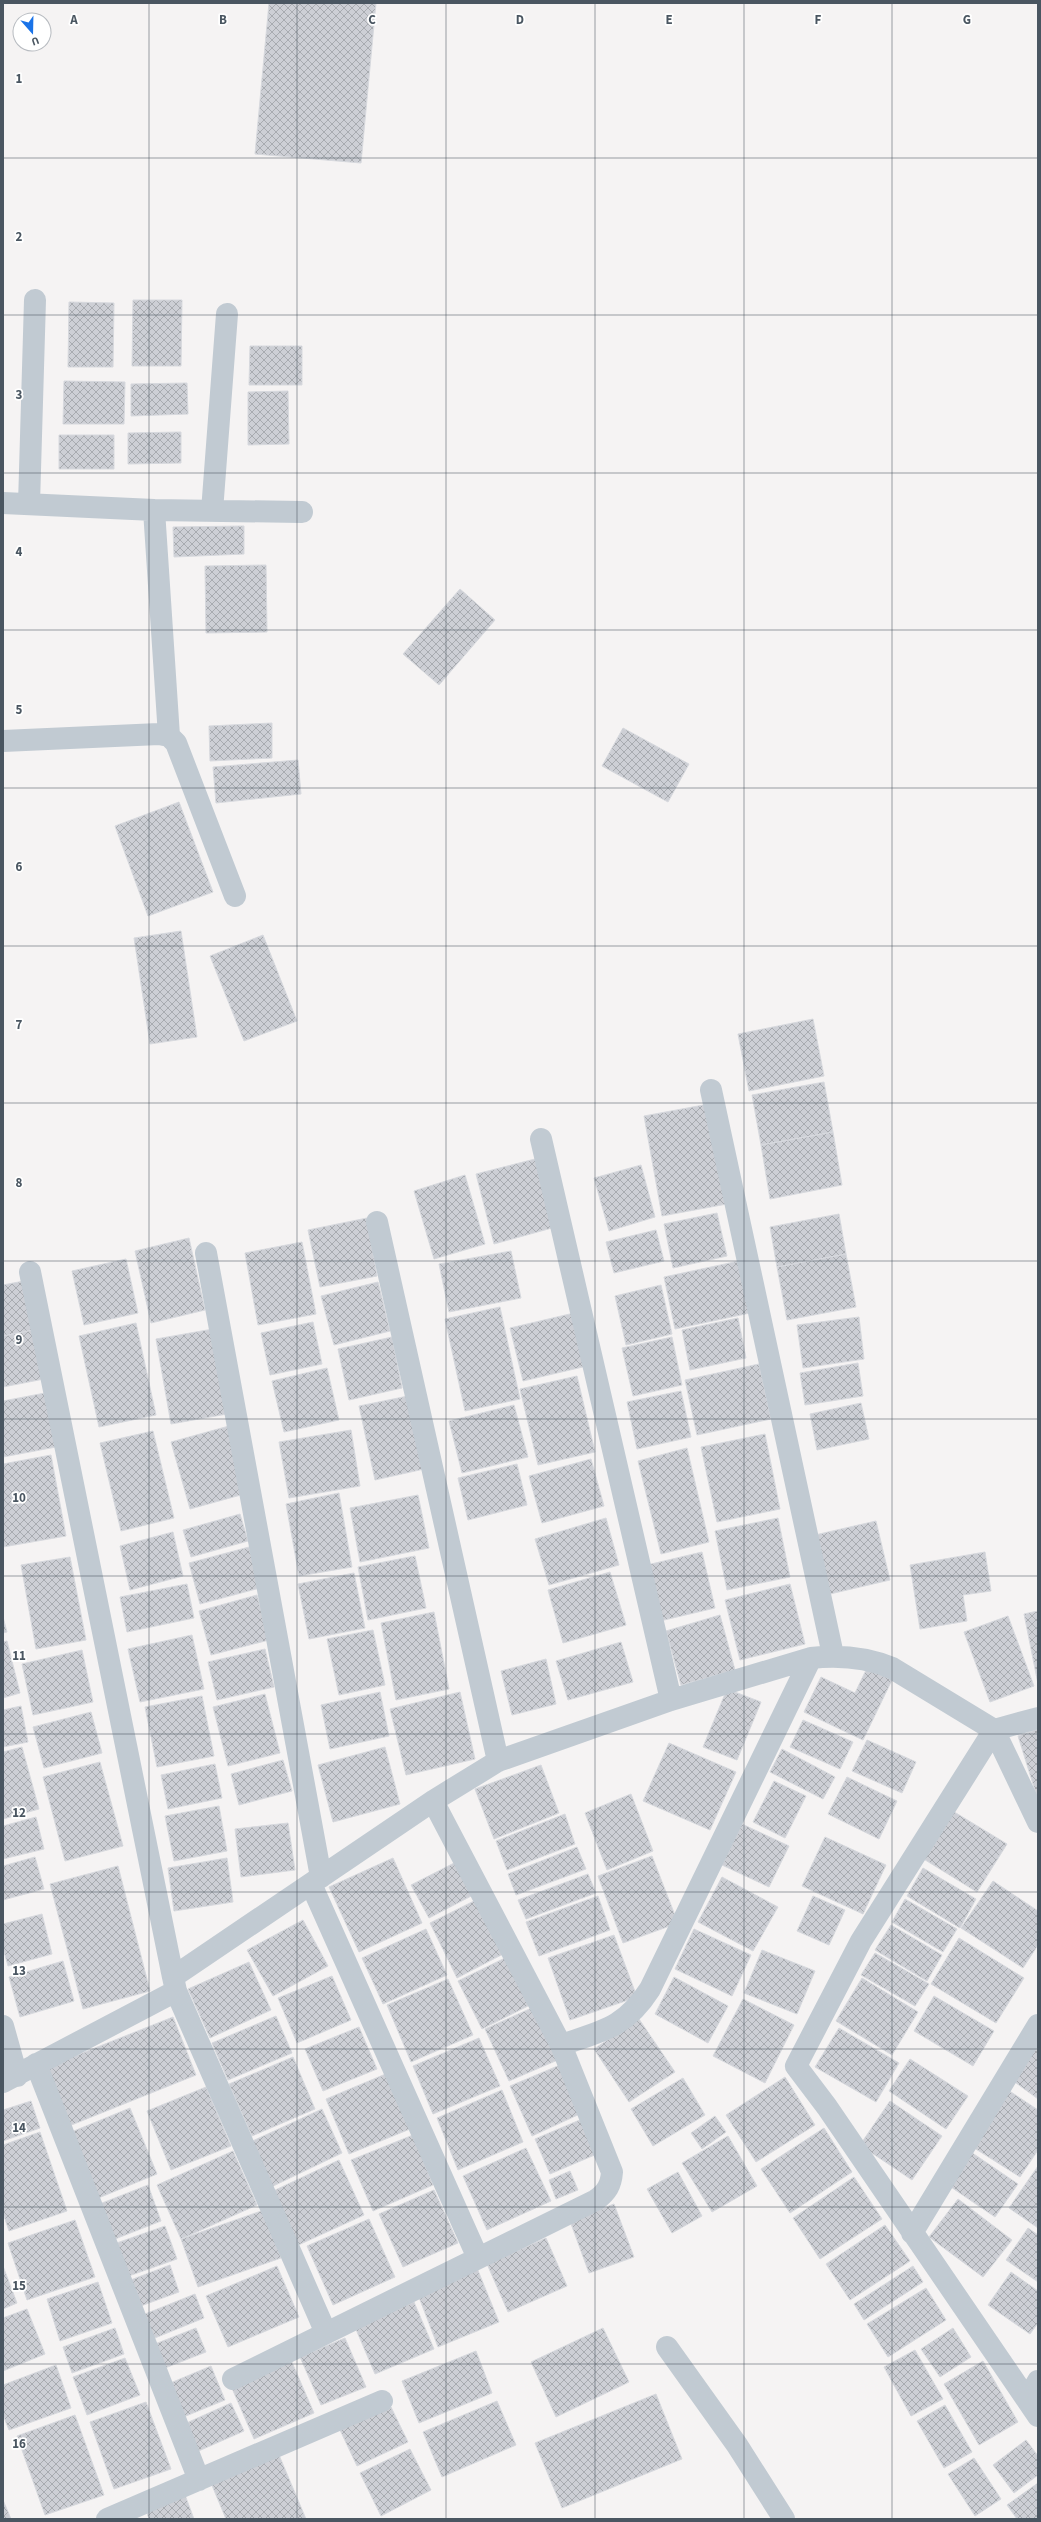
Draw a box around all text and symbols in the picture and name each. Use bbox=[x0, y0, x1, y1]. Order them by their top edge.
text: A bbox=[69, 11, 78, 29]
text: B bbox=[219, 11, 227, 29]
text: C bbox=[368, 11, 376, 29]
text: D bbox=[516, 11, 524, 29]
text: E bbox=[665, 11, 673, 29]
text: F bbox=[815, 11, 822, 29]
text: G bbox=[963, 11, 971, 29]
north arrow bbox=[12, 12, 52, 52]
text: U bbox=[29, 33, 41, 49]
text: 1 bbox=[16, 70, 23, 88]
text: 2 bbox=[16, 228, 23, 246]
text: 3 bbox=[16, 386, 23, 404]
text: 4 bbox=[16, 543, 23, 561]
text: 5 bbox=[16, 701, 23, 719]
text: 6 bbox=[16, 858, 23, 876]
text: 7 bbox=[16, 1016, 23, 1034]
text: 8 bbox=[16, 1174, 23, 1192]
text: 9 bbox=[16, 1331, 23, 1349]
text: 10 bbox=[12, 1489, 26, 1507]
text: 11 bbox=[12, 1647, 26, 1665]
text: 12 bbox=[12, 1804, 26, 1822]
text: 13 bbox=[12, 1962, 26, 1980]
text: 14 bbox=[12, 2119, 26, 2137]
text: 15 bbox=[12, 2277, 26, 2295]
text: 16 bbox=[12, 2435, 26, 2453]

